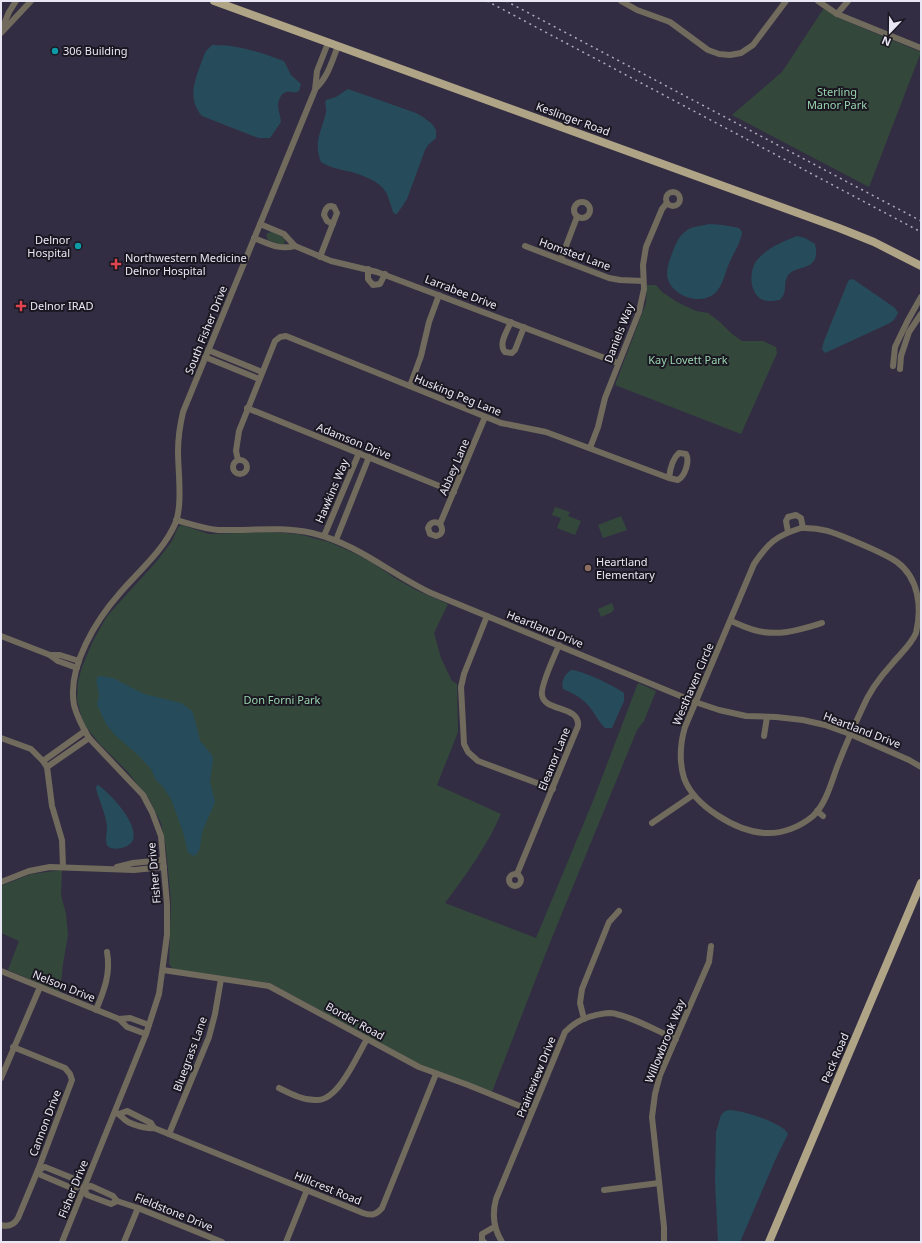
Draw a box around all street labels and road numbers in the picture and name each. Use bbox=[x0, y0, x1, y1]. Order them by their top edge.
street label: Keslinger Road bbox=[534, 98, 612, 139]
street label: Homsted Lane bbox=[537, 234, 613, 273]
street label: Larrabee Drive bbox=[423, 271, 499, 312]
street label: South Fisher Drive bbox=[181, 283, 230, 376]
street label: Daniels Way bbox=[600, 300, 637, 365]
street label: Husking Peg Lane bbox=[412, 370, 504, 419]
street label: Adamson Drive bbox=[315, 419, 394, 462]
street label: Abbey Lane bbox=[435, 436, 472, 497]
street label: Hawkins Way bbox=[311, 456, 352, 525]
street label: Heartland Drive bbox=[505, 606, 586, 651]
street label: Westhaven Circle bbox=[668, 640, 717, 727]
street label: Heartland Drive bbox=[821, 708, 903, 751]
street label: Eleanor Lane bbox=[534, 725, 573, 793]
street label: Fisher Drive bbox=[143, 842, 164, 904]
street label: Nelson Drive bbox=[31, 966, 98, 1005]
street label: Willowbrook Way bbox=[641, 997, 688, 1085]
street label: Border Road bbox=[323, 998, 387, 1043]
street label: Bluegrass Lane bbox=[169, 1014, 210, 1093]
street label: Peck Road bbox=[817, 1030, 852, 1085]
street label: Prairieview Drive bbox=[512, 1034, 559, 1120]
street label: Cannon Drive bbox=[25, 1087, 64, 1158]
street label: Fisher Drive bbox=[54, 1158, 91, 1220]
street label: Hillcrest Road bbox=[292, 1167, 364, 1208]
street label: Fieldstone Drive bbox=[133, 1189, 216, 1234]

